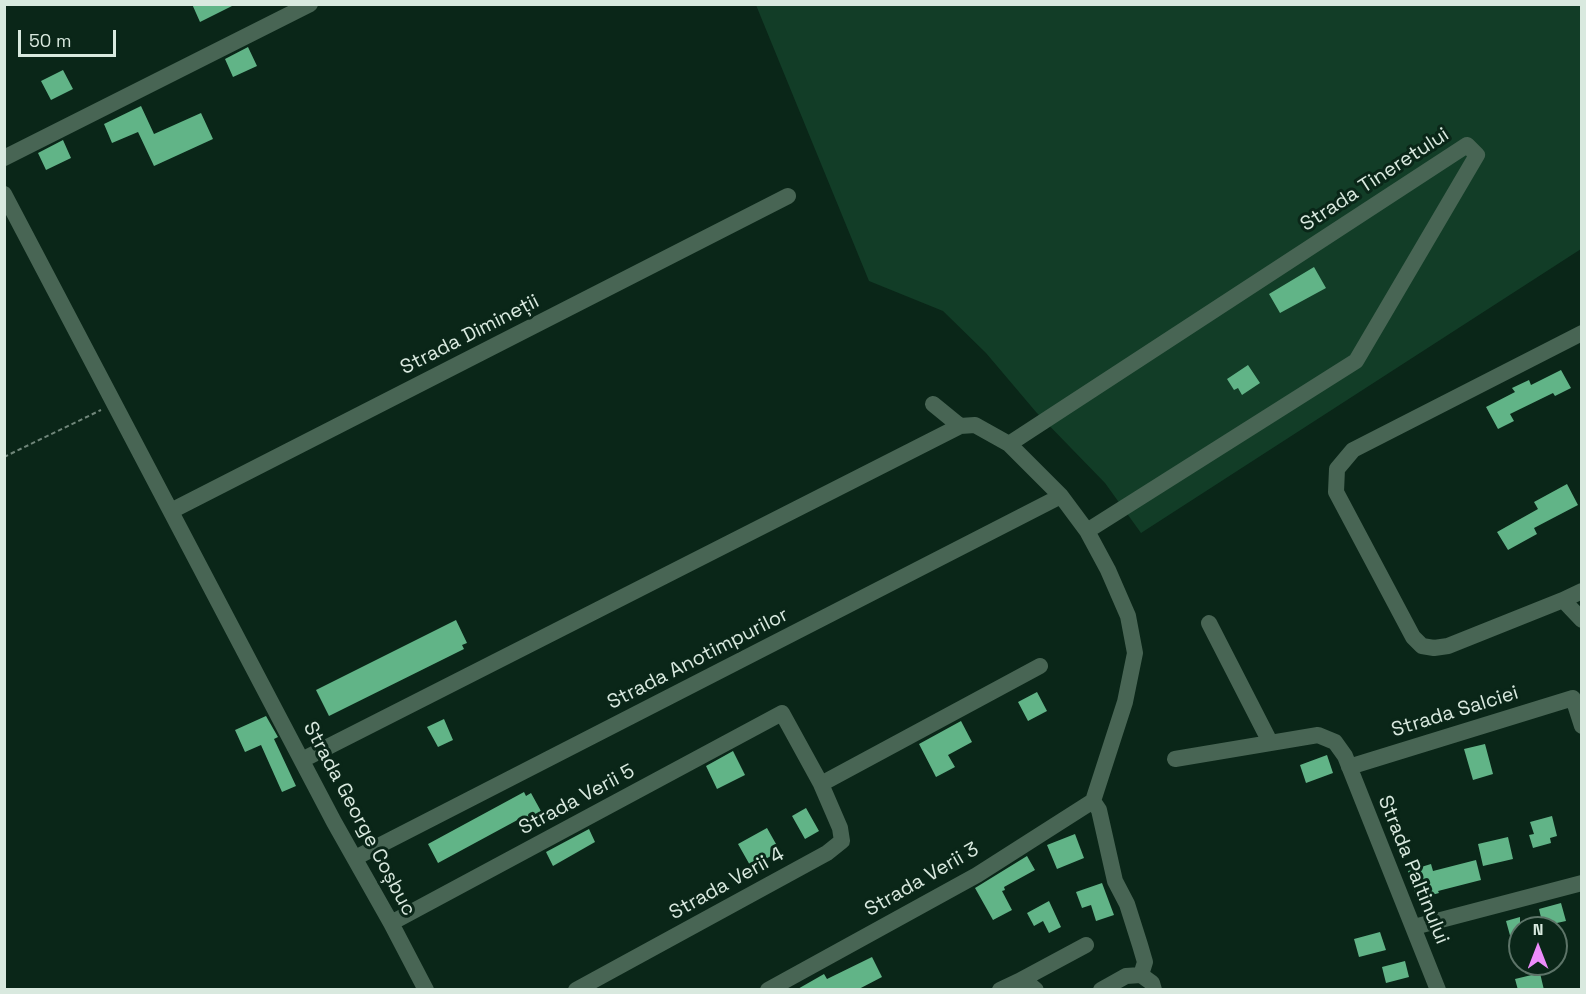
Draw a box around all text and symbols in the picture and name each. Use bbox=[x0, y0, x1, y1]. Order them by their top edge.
scale bar bbox=[21, 18, 118, 56]
text: 50 m bbox=[29, 29, 71, 52]
street label: Strada Tineretului bbox=[1296, 123, 1454, 237]
street label: Strada Dimineții bbox=[397, 290, 543, 380]
street label: Strada Anotimpurilor bbox=[603, 603, 793, 715]
street label: Strada Salciei bbox=[1389, 681, 1521, 743]
street label: Strada George Coșbuc bbox=[298, 718, 420, 920]
street label: Strada Verii 5 bbox=[515, 760, 639, 840]
street label: Strada Paltinului bbox=[1372, 792, 1454, 948]
street label: Strada Verii 3 bbox=[861, 838, 983, 922]
street label: Strada Verii 4 bbox=[665, 843, 789, 925]
north arrow bbox=[1508, 916, 1568, 976]
text: N bbox=[1533, 919, 1543, 940]

